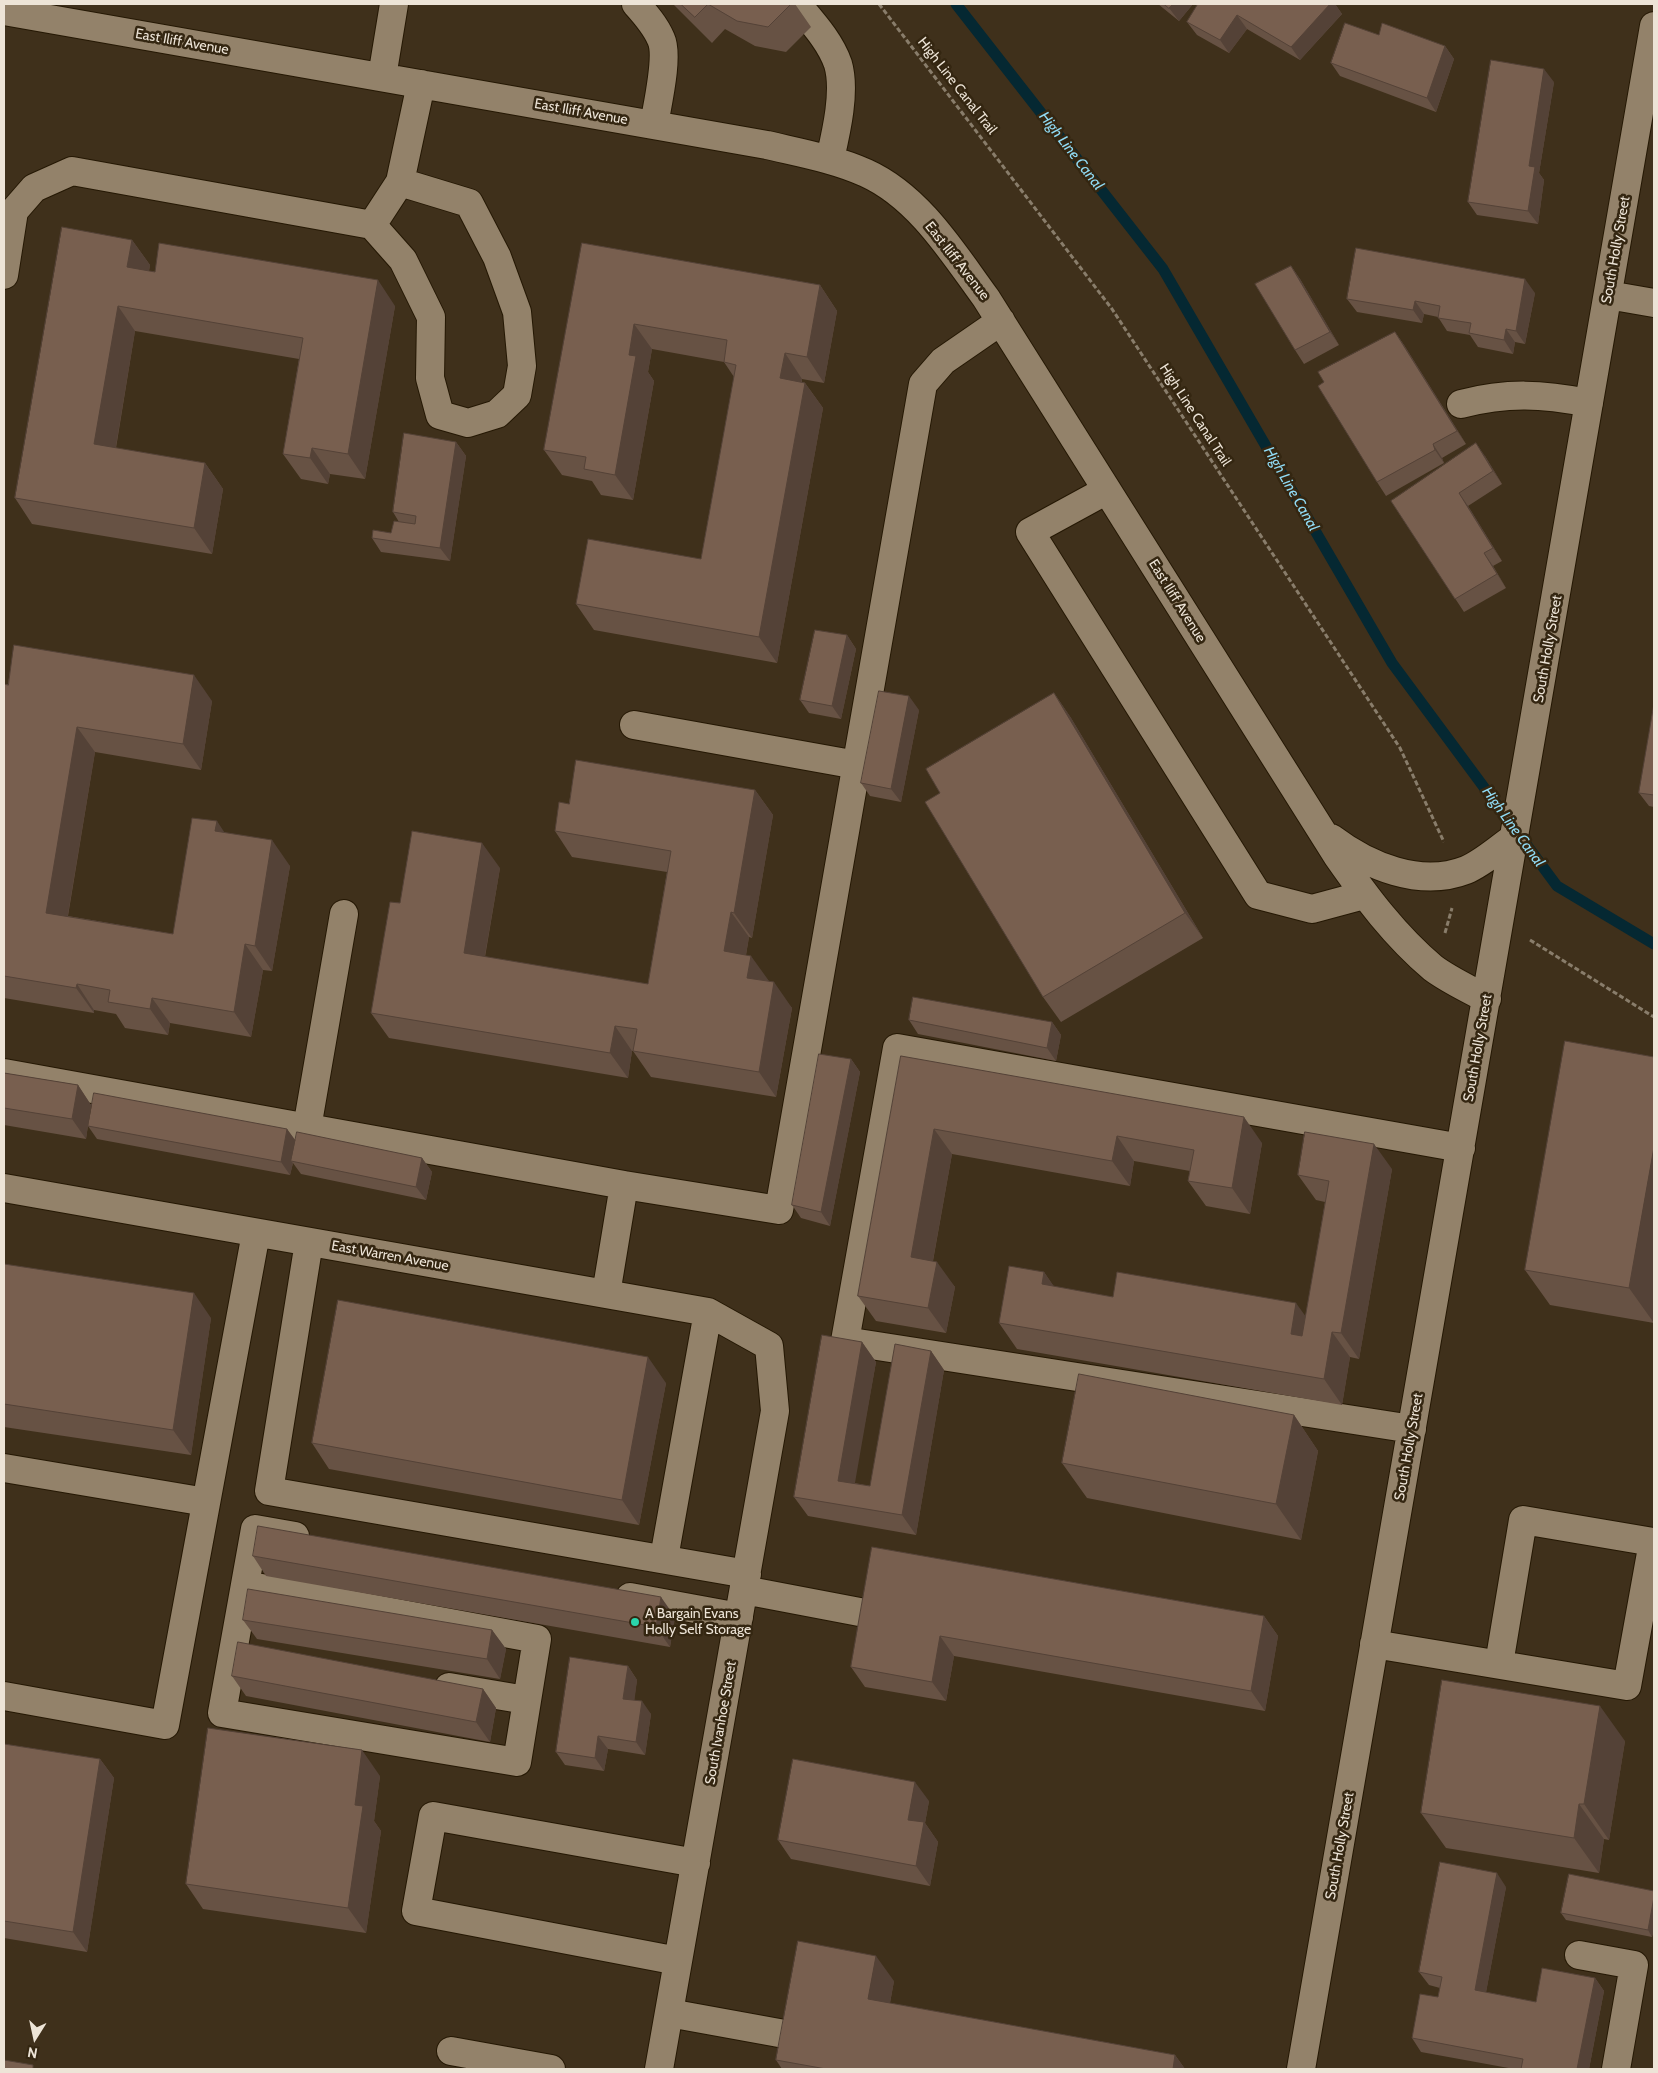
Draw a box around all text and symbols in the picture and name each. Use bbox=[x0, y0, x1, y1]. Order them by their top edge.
street label: East Iliff Avenue bbox=[134, 26, 230, 58]
street label: High Line Canal Trail bbox=[914, 34, 1000, 138]
street label: East Iliff Avenue bbox=[533, 96, 629, 128]
water label: High Line Canal bbox=[1035, 108, 1107, 194]
street label: South Holly Street bbox=[1598, 195, 1634, 305]
street label: East Iliff Avenue bbox=[921, 219, 993, 303]
street label: High Line Canal Trail bbox=[1156, 361, 1234, 469]
water label: High Line Canal bbox=[1260, 444, 1322, 534]
street label: East Iliff Avenue bbox=[1145, 556, 1209, 646]
street label: South Holly Street bbox=[1530, 594, 1566, 704]
water label: High Line Canal bbox=[1478, 783, 1548, 871]
street label: South Holly Street bbox=[1460, 993, 1496, 1103]
street label: East Warren Avenue bbox=[330, 1237, 450, 1275]
street label: South Holly Street bbox=[1391, 1392, 1427, 1502]
place label: A Bargain Evans Holly Self Storage bbox=[645, 1606, 751, 1638]
marker: A Bargain Evans Holly Self Storage bbox=[629, 1616, 641, 1628]
street label: South Ivanhoe Street bbox=[702, 1660, 740, 1786]
street label: South Holly Street bbox=[1322, 1791, 1358, 1901]
north arrow bbox=[10, 2013, 60, 2063]
text: N bbox=[26, 2043, 39, 2062]

